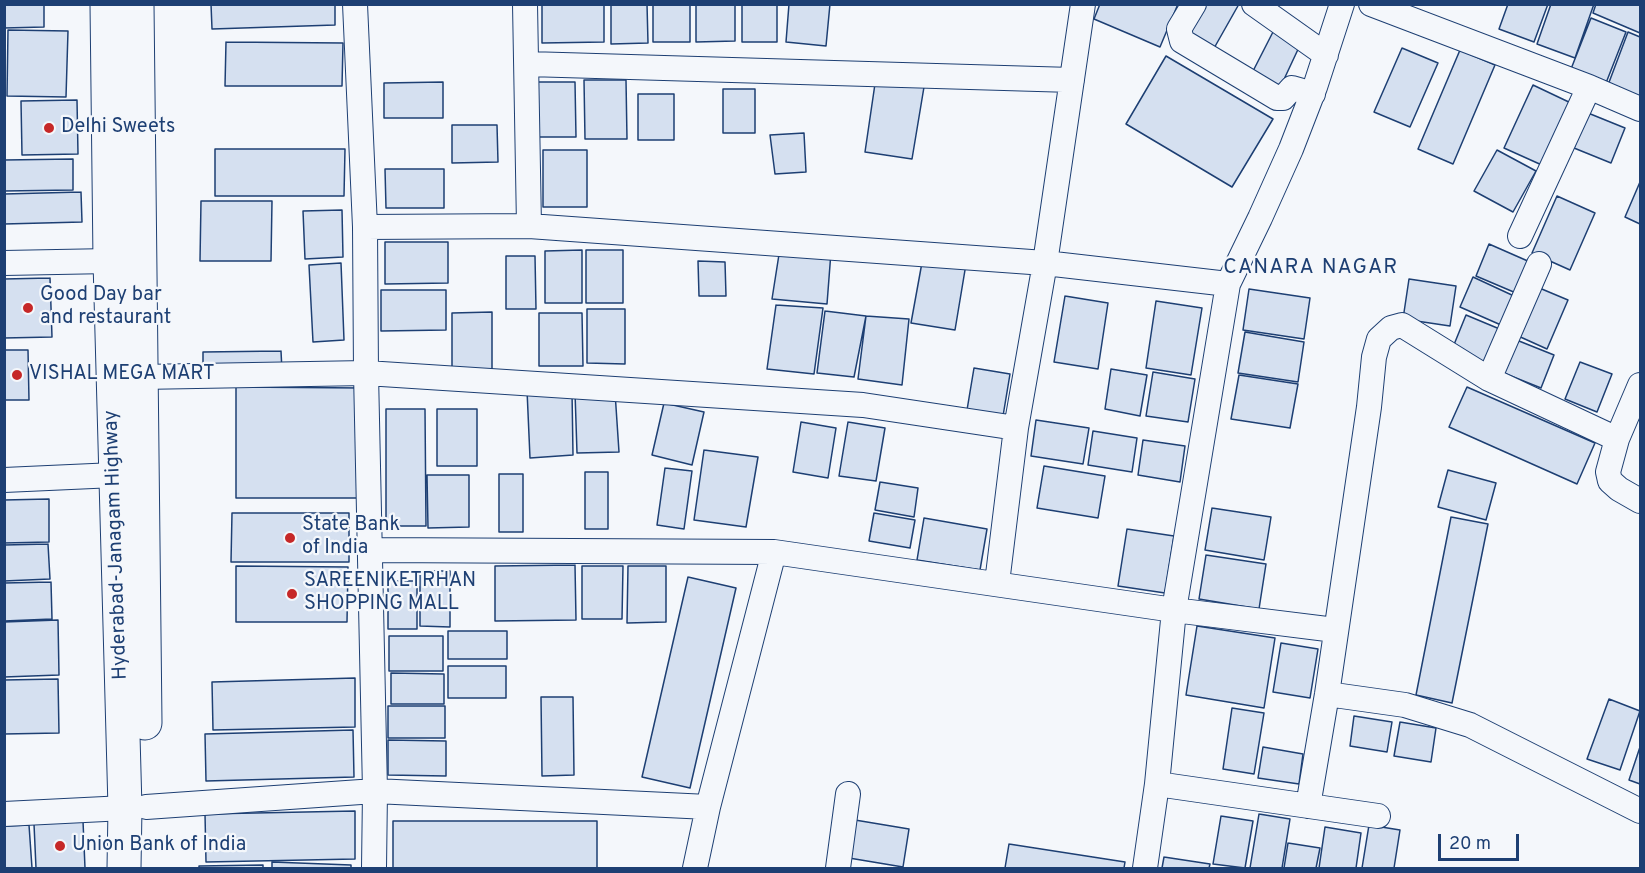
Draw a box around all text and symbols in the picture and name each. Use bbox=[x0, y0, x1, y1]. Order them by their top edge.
place label: Delhi Sweets bbox=[61, 116, 175, 140]
marker: Delhi Sweets bbox=[42, 121, 56, 135]
district label: CANARA NAGAR bbox=[1223, 256, 1399, 282]
place label: Good Day bar and restaurant bbox=[40, 284, 171, 331]
marker: Good Day bar and restaurant bbox=[21, 301, 35, 315]
place label: VISHAL MEGA MART bbox=[29, 363, 215, 387]
marker: VISHAL MEGA MART bbox=[10, 368, 24, 382]
street label: Hyderabad-Janagam Highway bbox=[100, 410, 134, 680]
place label: State Bank of India bbox=[302, 514, 400, 561]
marker: State Bank of India bbox=[283, 531, 297, 545]
place label: SAREENIKETRHAN SHOPPING MALL bbox=[304, 570, 476, 617]
marker: SAREENIKETRHAN SHOPPING MALL bbox=[285, 587, 299, 601]
scale bar bbox=[1441, 822, 1522, 860]
text: 20 m bbox=[1449, 833, 1491, 856]
place label: Union Bank of India bbox=[72, 834, 246, 858]
marker: Union Bank of India bbox=[53, 839, 67, 853]

